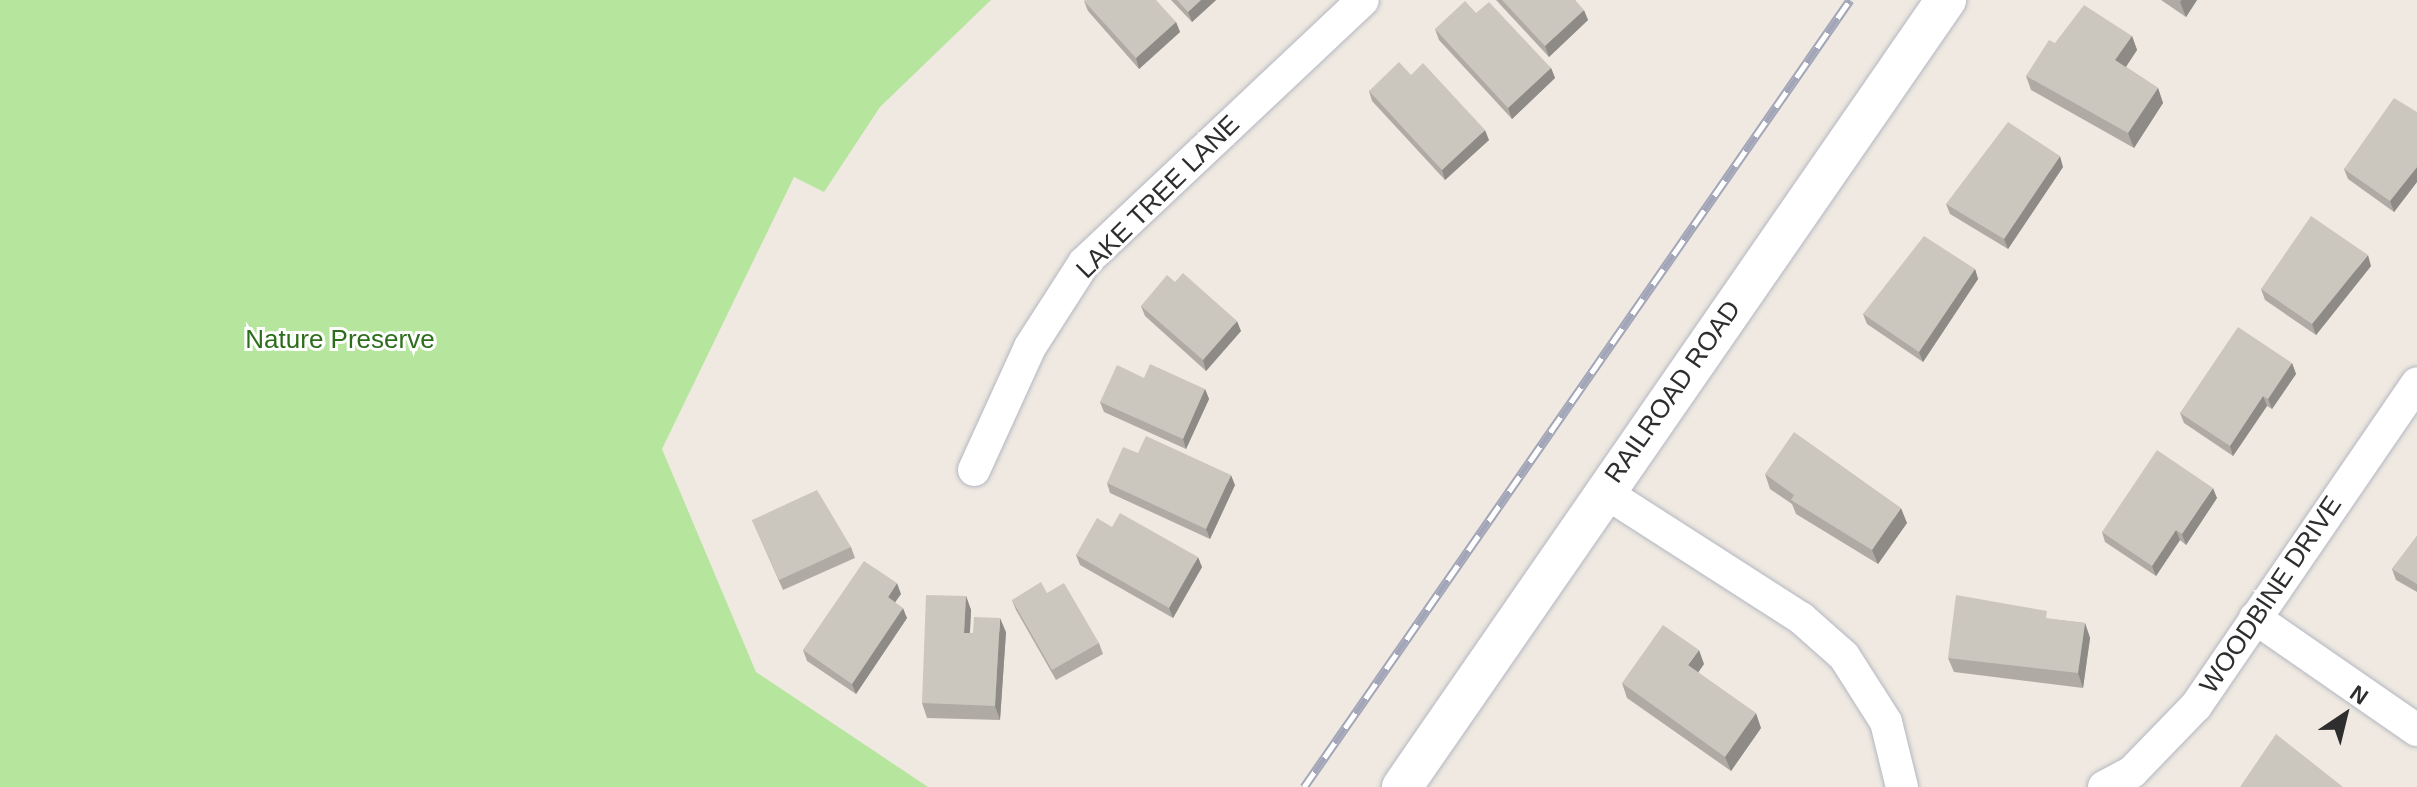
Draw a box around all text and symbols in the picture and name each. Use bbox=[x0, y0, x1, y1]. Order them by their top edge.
street label: LAKE TREE LANE bbox=[1070, 109, 1246, 285]
street label: RAILROAD ROAD bbox=[1598, 295, 1748, 489]
park label: Nature Preserve bbox=[245, 324, 435, 356]
street label: WOODBINE DRIVE bbox=[2193, 490, 2349, 700]
north arrow bbox=[2305, 675, 2385, 755]
text: N bbox=[2345, 680, 2373, 710]

